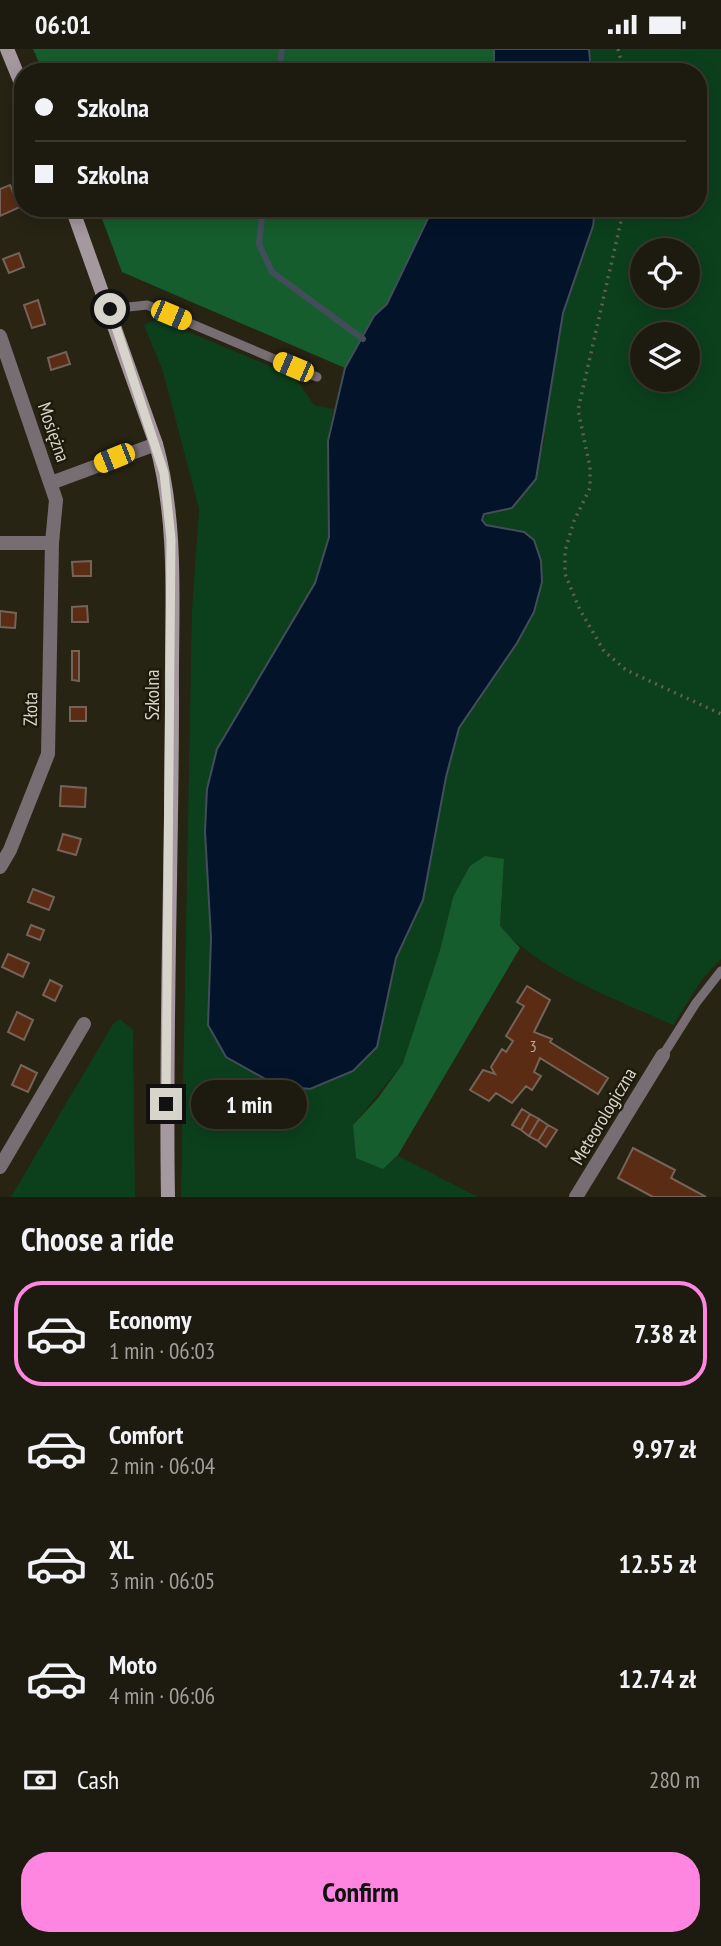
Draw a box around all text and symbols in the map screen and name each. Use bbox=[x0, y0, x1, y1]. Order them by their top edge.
text: 06:01 bbox=[35, 8, 91, 41]
text: Szkolna bbox=[77, 91, 149, 124]
text: Szkolna bbox=[77, 158, 149, 191]
map controls bbox=[630, 238, 700, 392]
button: locate bbox=[630, 238, 700, 308]
route start bbox=[94, 293, 126, 325]
car bbox=[148, 297, 195, 333]
button: layers bbox=[630, 322, 700, 392]
car bbox=[270, 349, 317, 385]
street label: Mosiężna bbox=[33, 399, 75, 465]
car bbox=[91, 440, 138, 476]
street label: Szkolna bbox=[140, 670, 164, 720]
street label: Złota bbox=[18, 692, 42, 726]
house number: 3 bbox=[529, 1036, 537, 1056]
street label: Meteorologiczna bbox=[565, 1063, 641, 1169]
callout: 1 min bbox=[190, 1079, 306, 1129]
route end bbox=[150, 1088, 182, 1120]
text: 1 min bbox=[226, 1090, 272, 1119]
text: Choose a ride bbox=[21, 1218, 174, 1260]
icon: car bbox=[25, 1302, 88, 1365]
text: Economy bbox=[109, 1303, 191, 1336]
text: 7.38 zł bbox=[634, 1317, 696, 1350]
text: 1 min · 06:03 bbox=[109, 1336, 215, 1365]
icon: car bbox=[25, 1417, 88, 1480]
text: Comfort bbox=[109, 1418, 183, 1451]
text: 9.97 zł bbox=[632, 1432, 696, 1465]
text: 2 min · 06:04 bbox=[109, 1451, 215, 1480]
icon: car bbox=[25, 1532, 88, 1595]
text: XL bbox=[109, 1533, 134, 1566]
text: 12.55 zł bbox=[619, 1547, 696, 1580]
text: 3 min · 06:05 bbox=[109, 1566, 215, 1595]
icon: car bbox=[25, 1647, 88, 1710]
text: Moto bbox=[109, 1648, 157, 1681]
text: 12.74 zł bbox=[619, 1662, 696, 1695]
text: 4 min · 06:06 bbox=[109, 1681, 215, 1710]
icon: cash bbox=[21, 1761, 59, 1799]
text: Cash bbox=[77, 1763, 119, 1796]
text: 280 m bbox=[649, 1765, 700, 1794]
button: Confirm bbox=[21, 1852, 700, 1932]

